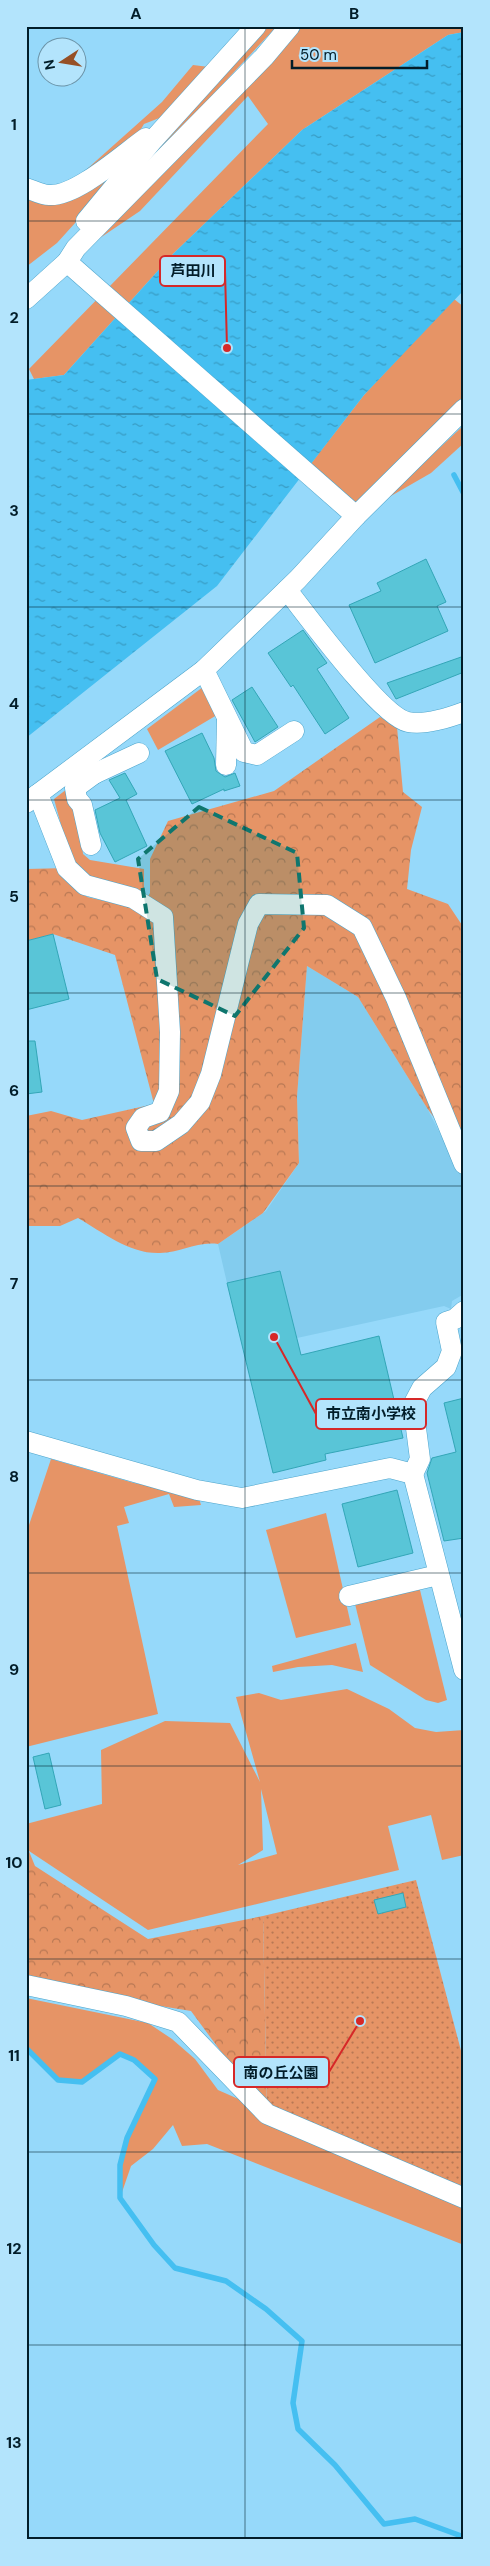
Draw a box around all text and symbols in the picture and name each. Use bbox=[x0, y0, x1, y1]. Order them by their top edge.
text: A bbox=[130, 3, 142, 24]
text: B bbox=[349, 3, 359, 24]
north arrow bbox=[38, 38, 88, 88]
scale bar bbox=[292, 38, 428, 70]
text: 50 m bbox=[300, 45, 337, 65]
text: N bbox=[39, 58, 59, 72]
text: 1 bbox=[11, 114, 17, 135]
callout: 芦田川 bbox=[160, 256, 225, 286]
text: 芦田川 bbox=[170, 261, 216, 281]
text: 2 bbox=[9, 307, 19, 328]
text: 3 bbox=[9, 500, 19, 521]
text: 4 bbox=[9, 693, 19, 714]
text: 5 bbox=[9, 886, 19, 907]
text: 6 bbox=[9, 1080, 19, 1101]
text: 7 bbox=[10, 1273, 19, 1294]
callout: 市立南小学校 bbox=[316, 1399, 426, 1429]
text: 市立南小学校 bbox=[326, 1404, 416, 1424]
text: 8 bbox=[9, 1466, 19, 1487]
text: 9 bbox=[9, 1659, 19, 1680]
text: 10 bbox=[5, 1852, 23, 1873]
text: 11 bbox=[8, 2045, 20, 2066]
callout: 南の丘公園 bbox=[234, 2057, 329, 2087]
text: 南の丘公園 bbox=[243, 2063, 319, 2083]
text: 12 bbox=[6, 2238, 22, 2259]
text: 13 bbox=[6, 2432, 22, 2453]

